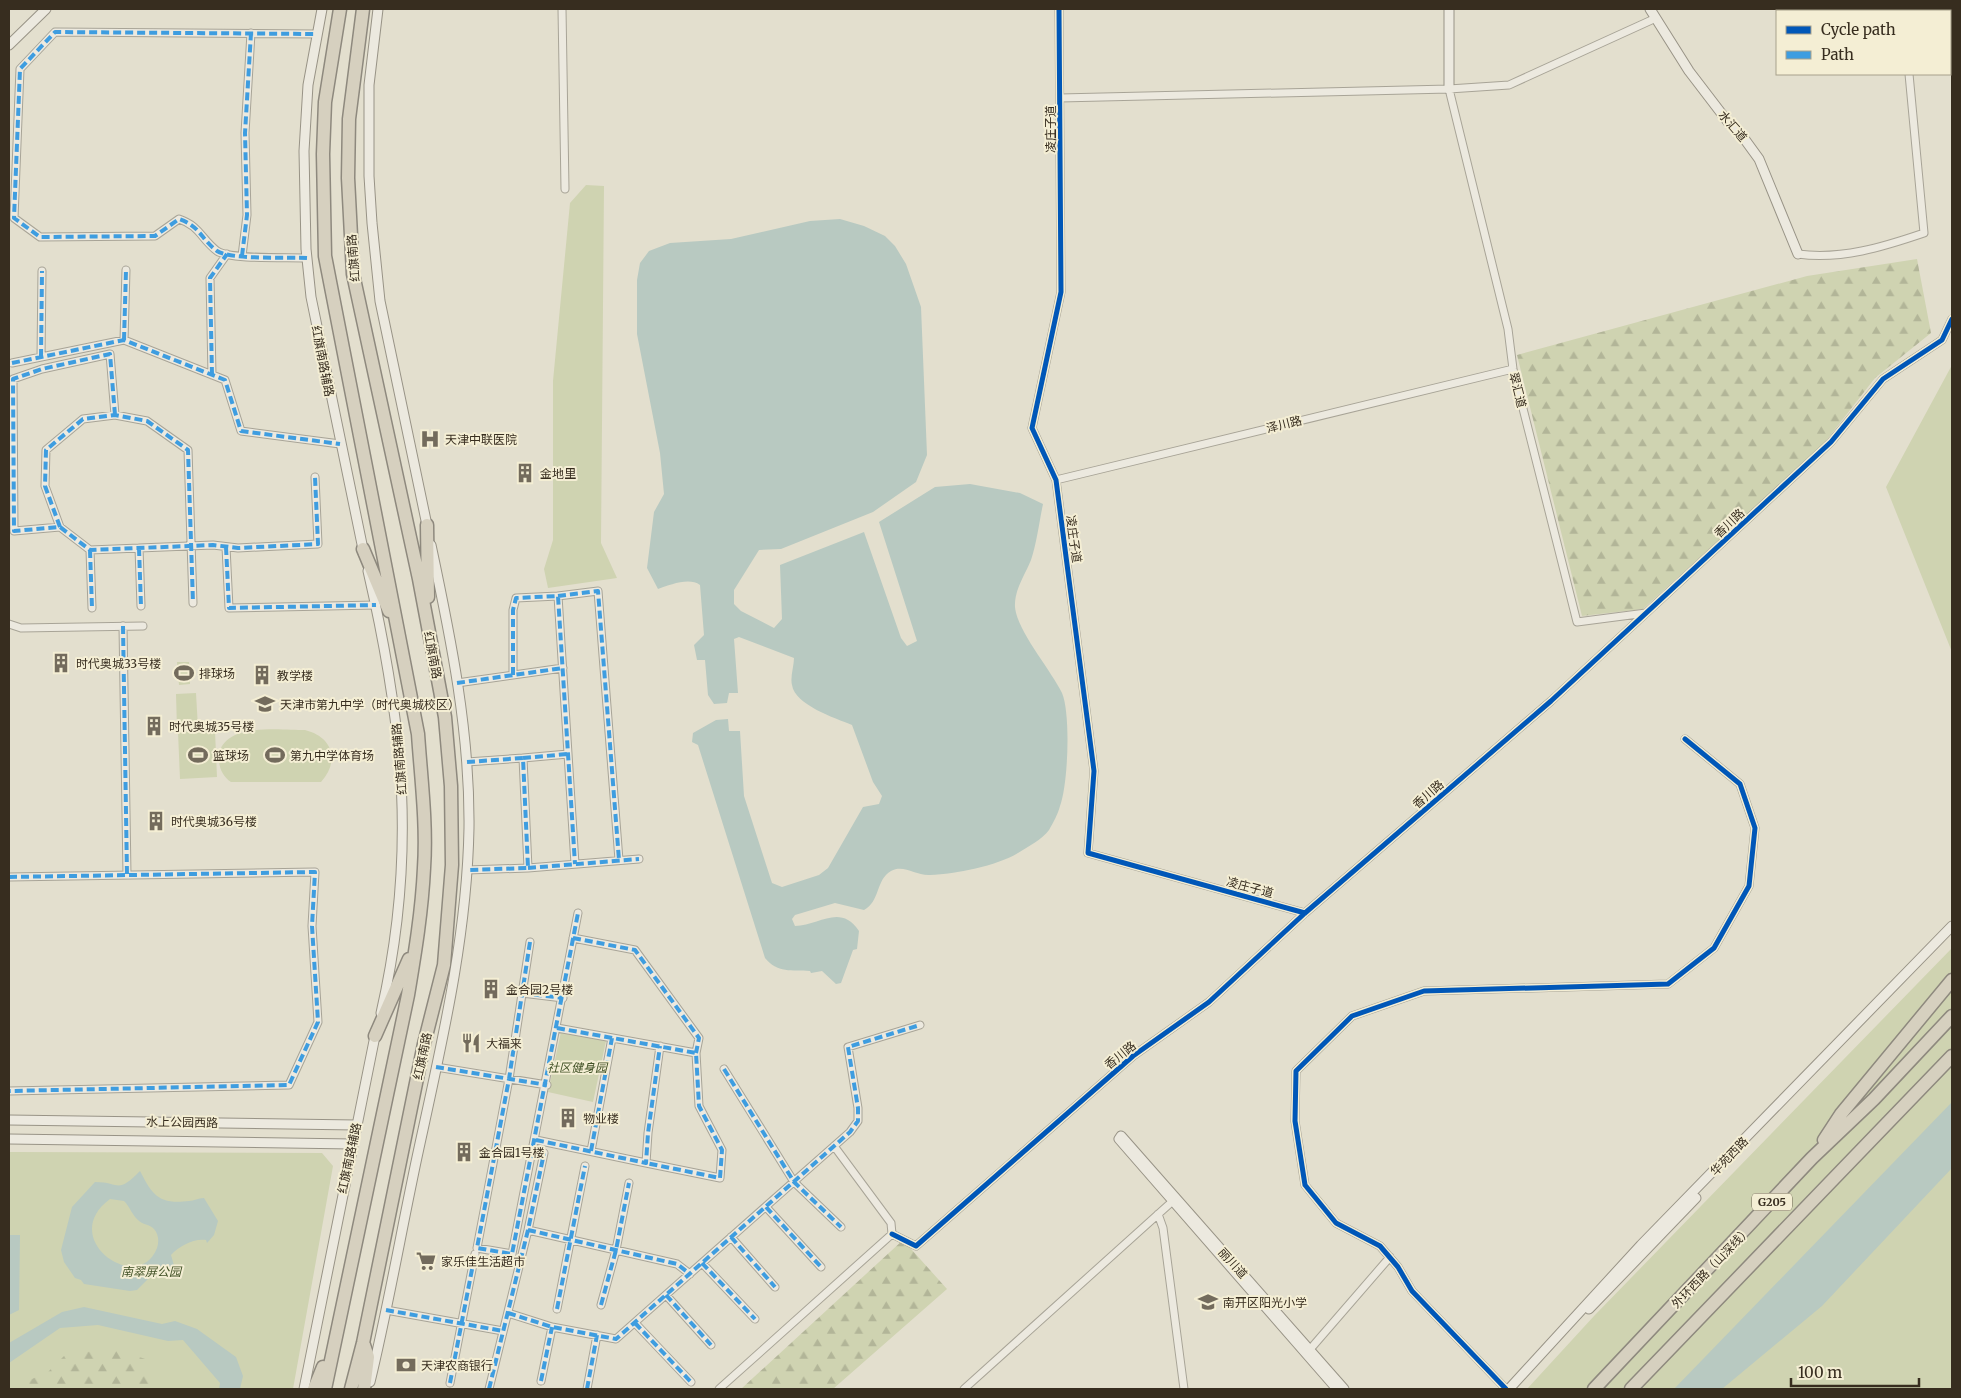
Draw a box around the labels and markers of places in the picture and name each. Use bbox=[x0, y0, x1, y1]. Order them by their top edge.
hospital icon: 天津中联医院 bbox=[419, 428, 441, 450]
place label: 天津中联医院 bbox=[445, 432, 517, 447]
building icon: 金地里 bbox=[514, 462, 536, 484]
place label: 金地里 bbox=[540, 466, 576, 481]
building icon: 时代奥城33号楼 bbox=[50, 652, 72, 674]
place label: 时代奥城33号楼 bbox=[76, 656, 161, 671]
sports icon: 排球场 bbox=[173, 662, 195, 684]
building icon: 教学楼 bbox=[251, 664, 273, 686]
place label: 排球场 bbox=[199, 666, 235, 681]
place label: 教学楼 bbox=[277, 668, 313, 683]
school or university icon: 天津市第九中学（时代奥城校区） bbox=[254, 693, 276, 715]
place label: 天津市第九中学（时代奥城校区） bbox=[280, 697, 460, 712]
building icon: 时代奥城35号楼 bbox=[143, 715, 165, 737]
place label: 时代奥城35号楼 bbox=[169, 719, 254, 734]
sports icon: 篮球场 bbox=[187, 744, 209, 766]
sports icon: 第九中学体育场 bbox=[264, 744, 286, 766]
place label: 篮球场 bbox=[213, 748, 249, 763]
place label: 第九中学体育场 bbox=[290, 748, 374, 763]
building icon: 时代奥城36号楼 bbox=[145, 810, 167, 832]
place label: 时代奥城36号楼 bbox=[171, 814, 257, 829]
building icon: 金合园2号楼 bbox=[480, 978, 502, 1000]
place label: 金合园2号楼 bbox=[506, 982, 573, 997]
restaurant icon: 大福来 bbox=[460, 1032, 482, 1054]
place label: 大福来 bbox=[486, 1036, 522, 1051]
building icon: 物业楼 bbox=[557, 1107, 579, 1129]
place label: 物业楼 bbox=[583, 1111, 619, 1126]
building icon: 金合园1号楼 bbox=[453, 1141, 475, 1163]
place label: 金合园1号楼 bbox=[479, 1145, 544, 1160]
supermarket icon: 家乐佳生活超市 bbox=[415, 1250, 437, 1272]
place label: 家乐佳生活超市 bbox=[441, 1254, 525, 1269]
school or university icon: 南开区阳光小学 bbox=[1197, 1291, 1219, 1313]
place label: 南开区阳光小学 bbox=[1223, 1295, 1307, 1310]
bank icon: 天津农商银行 bbox=[395, 1354, 417, 1376]
place label: 天津农商银行 bbox=[421, 1358, 493, 1373]

